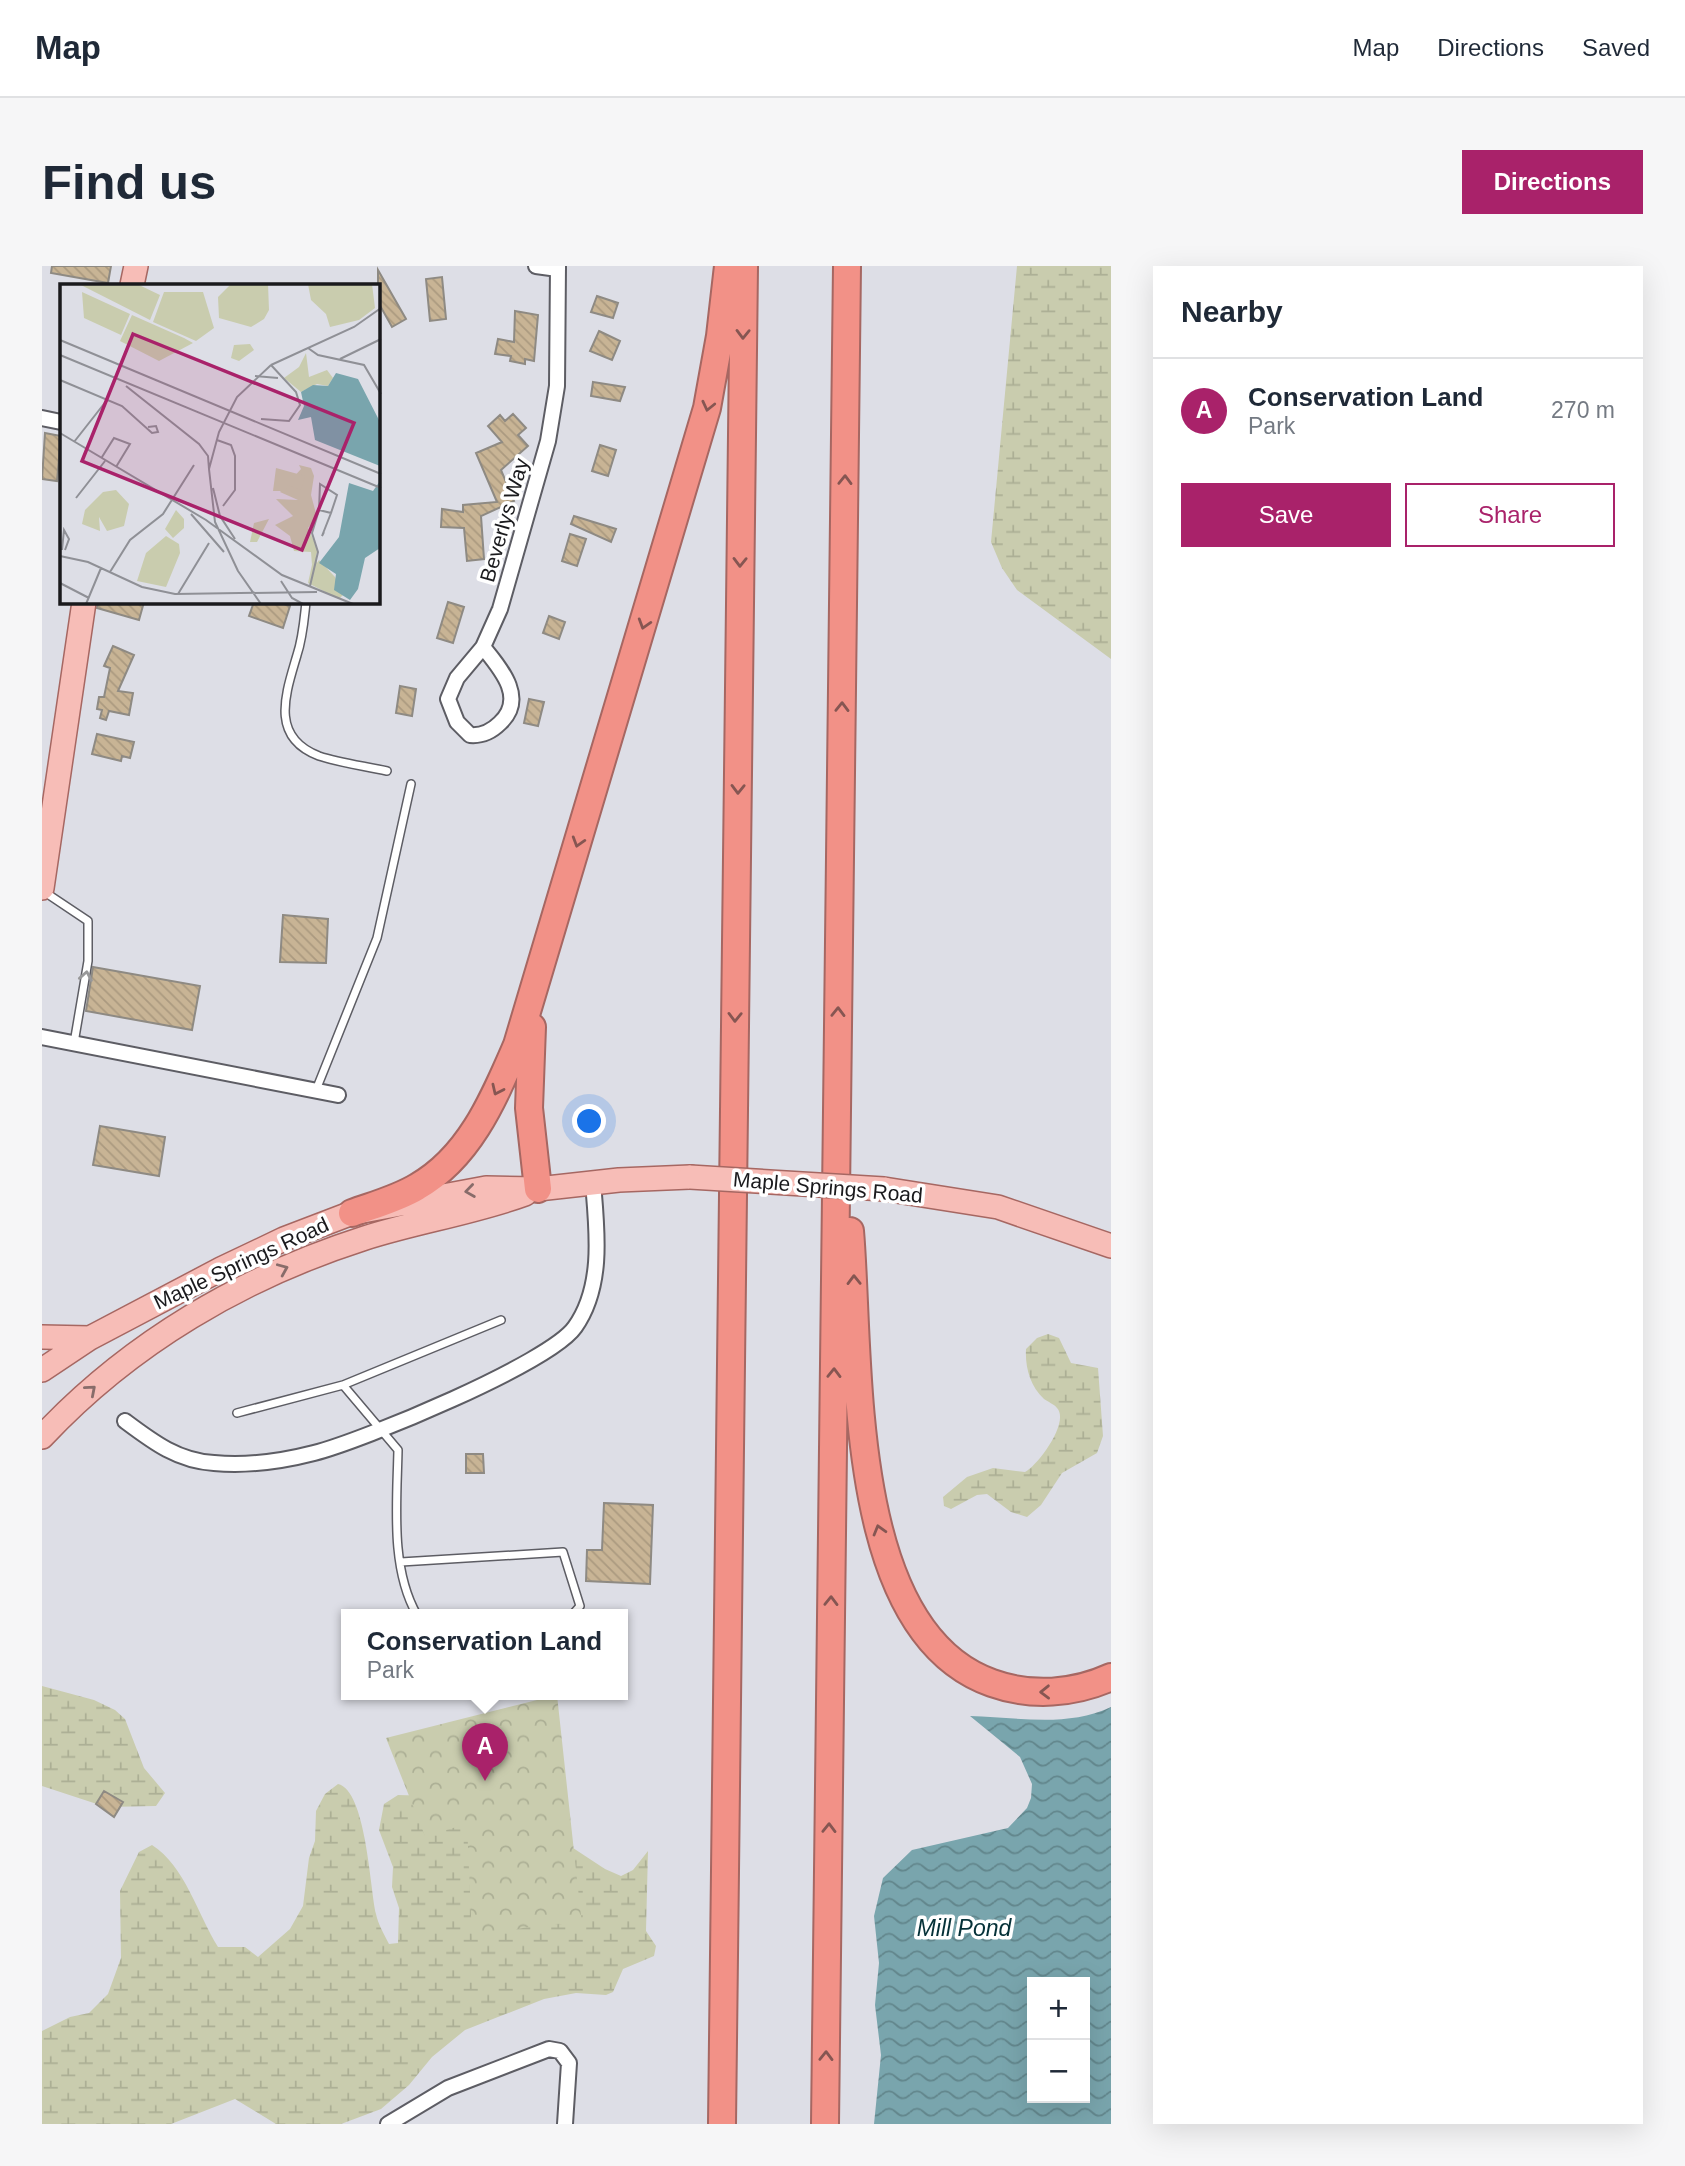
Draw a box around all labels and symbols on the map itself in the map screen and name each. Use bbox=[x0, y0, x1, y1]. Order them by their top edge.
inset map bbox=[60, 284, 380, 604]
one-way arrow bbox=[735, 329, 751, 340]
one-way arrow bbox=[701, 400, 716, 412]
street label: Beverlys Way bbox=[475, 455, 533, 584]
one-way arrow bbox=[837, 474, 852, 485]
one-way arrow bbox=[732, 557, 748, 567]
one-way arrow bbox=[637, 618, 652, 630]
one-way arrow bbox=[834, 702, 849, 713]
one-way arrow bbox=[730, 784, 745, 795]
one-way arrow bbox=[572, 836, 587, 848]
one-way arrow bbox=[78, 970, 93, 982]
one-way arrow bbox=[830, 1007, 846, 1017]
one-way arrow bbox=[727, 1012, 743, 1022]
one-way arrow bbox=[491, 1082, 505, 1095]
your location bbox=[572, 1104, 606, 1138]
street label: Maple Springs Road bbox=[732, 1167, 924, 1207]
one-way arrow bbox=[464, 1183, 476, 1198]
street label: Maple Springs Road bbox=[150, 1212, 332, 1314]
one-way arrow bbox=[275, 1263, 288, 1277]
one-way arrow bbox=[846, 1274, 861, 1285]
one-way arrow bbox=[826, 1368, 842, 1378]
one-way arrow bbox=[83, 1386, 96, 1398]
one-way arrow bbox=[873, 1524, 887, 1536]
one-way arrow bbox=[823, 1595, 839, 1606]
one-way arrow bbox=[1039, 1684, 1050, 1699]
pin: A bbox=[462, 1723, 508, 1781]
one-way arrow bbox=[821, 1823, 837, 1833]
water label: Mill Pond bbox=[917, 1915, 1012, 1941]
one-way arrow bbox=[818, 2050, 834, 2061]

